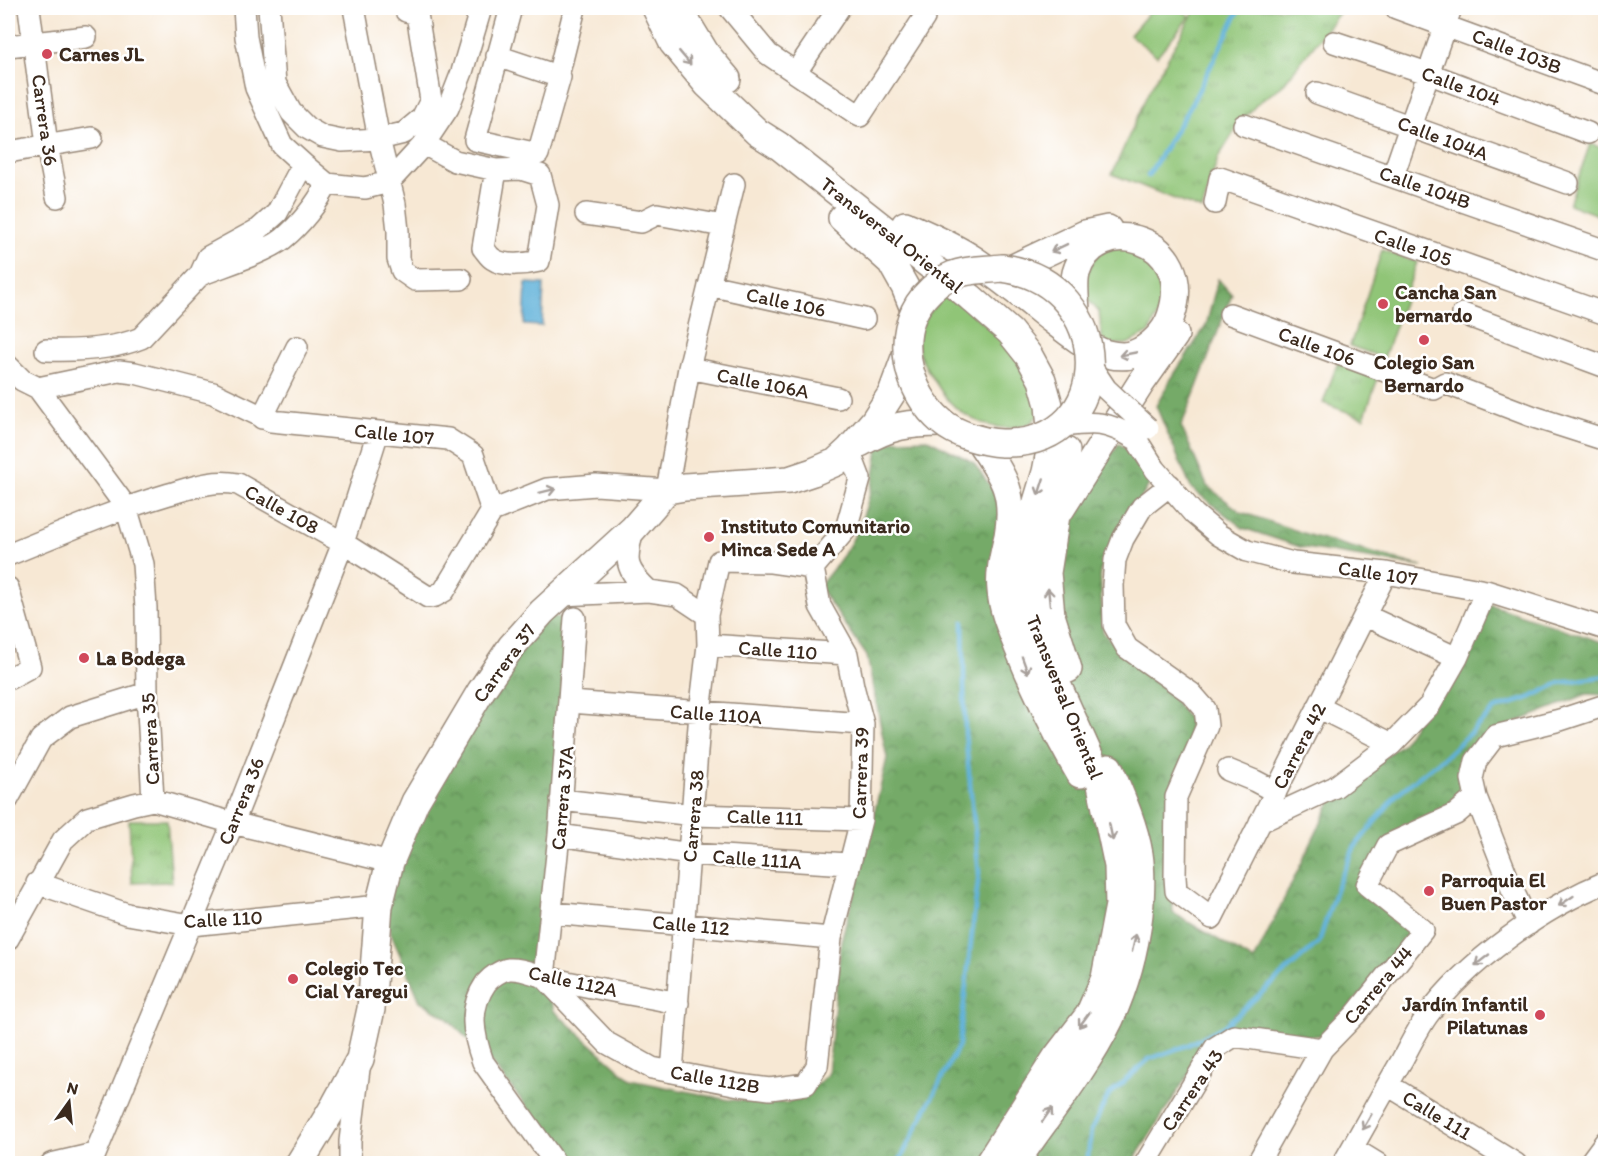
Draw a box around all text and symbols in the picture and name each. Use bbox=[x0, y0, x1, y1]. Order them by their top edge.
street label: Calle 103B bbox=[1469, 23, 1565, 79]
place label: Carnes JL bbox=[59, 42, 145, 66]
marker: Carnes JL bbox=[40, 47, 54, 61]
one-way arrow bbox=[679, 50, 692, 66]
street label: Calle 104 bbox=[1418, 61, 1504, 111]
street label: Carrera 36 bbox=[27, 72, 63, 168]
street label: Calle 104A bbox=[1394, 110, 1492, 166]
street label: Calle 104B bbox=[1376, 160, 1474, 214]
street label: Transversal Oriental bbox=[816, 172, 969, 299]
street label: Calle 105 bbox=[1371, 223, 1455, 271]
one-way arrow bbox=[1050, 242, 1068, 254]
place label: Cancha San bernardo bbox=[1395, 280, 1497, 327]
street label: Calle 106 bbox=[744, 282, 828, 322]
marker: Cancha San bernardo bbox=[1376, 297, 1390, 311]
street label: Calle 106 bbox=[1275, 321, 1359, 371]
marker: Colegio San Bernardo bbox=[1417, 333, 1431, 347]
one-way arrow bbox=[1119, 349, 1138, 360]
place label: Colegio San Bernardo bbox=[1374, 350, 1475, 397]
street label: Calle 106A bbox=[715, 362, 811, 404]
street label: Calle 107 bbox=[353, 418, 435, 450]
one-way arrow bbox=[1034, 477, 1045, 496]
street label: Calle 108 bbox=[241, 479, 323, 539]
one-way arrow bbox=[537, 485, 556, 497]
place label: Instituto Comunitario Minca Sede A bbox=[721, 514, 910, 561]
marker: Instituto Comunitario Minca Sede A bbox=[702, 530, 716, 544]
street label: Calle 107 bbox=[1337, 556, 1419, 590]
one-way arrow bbox=[1043, 587, 1054, 607]
street label: Transversal Oriental bbox=[1021, 611, 1109, 783]
street label: Carrera 37 bbox=[467, 619, 541, 707]
street label: Calle 110 bbox=[738, 635, 818, 665]
place label: La Bodega bbox=[96, 646, 186, 671]
marker: La Bodega bbox=[77, 651, 91, 665]
one-way arrow bbox=[1021, 655, 1032, 674]
street label: Carrera 35 bbox=[136, 692, 164, 786]
street label: Carrera 42 bbox=[1267, 698, 1331, 793]
street label: Calle 110A bbox=[669, 699, 763, 729]
street label: Carrera 39 bbox=[846, 726, 874, 820]
street label: Carrera 37A bbox=[545, 745, 579, 851]
street label: Carrera 36 bbox=[213, 754, 269, 848]
street label: Carrera 38 bbox=[677, 769, 709, 863]
street label: Calle 111 bbox=[726, 804, 804, 830]
one-way arrow bbox=[1105, 823, 1117, 842]
street label: Calle 111A bbox=[712, 844, 803, 874]
place label: Parroquia El Buen Pastor bbox=[1441, 868, 1548, 915]
marker: Parroquia El Buen Pastor bbox=[1422, 884, 1436, 898]
one-way arrow bbox=[1558, 895, 1575, 907]
street label: Calle 110 bbox=[183, 905, 263, 933]
street label: Calle 112 bbox=[651, 910, 731, 940]
one-way arrow bbox=[1129, 934, 1141, 953]
street label: Carrera 44 bbox=[1338, 941, 1418, 1029]
one-way arrow bbox=[1474, 953, 1490, 966]
place label: Colegio Tec Cial Yaregui bbox=[305, 956, 408, 1004]
street label: Calle 112A bbox=[526, 960, 620, 1002]
marker: Colegio Tec Cial Yaregui bbox=[286, 972, 300, 986]
place label: Jardín Infantil Pilatunas bbox=[1401, 992, 1528, 1039]
marker: Jardín Infantil Pilatunas bbox=[1533, 1008, 1547, 1022]
one-way arrow bbox=[1078, 1012, 1091, 1028]
street label: Carrera 43 bbox=[1156, 1044, 1228, 1136]
street label: Calle 112B bbox=[668, 1059, 762, 1099]
north arrow bbox=[39, 1072, 99, 1132]
text: N bbox=[65, 1077, 80, 1099]
street label: Calle 111 bbox=[1398, 1085, 1476, 1145]
one-way arrow bbox=[1041, 1108, 1053, 1124]
one-way arrow bbox=[1361, 1113, 1373, 1130]

